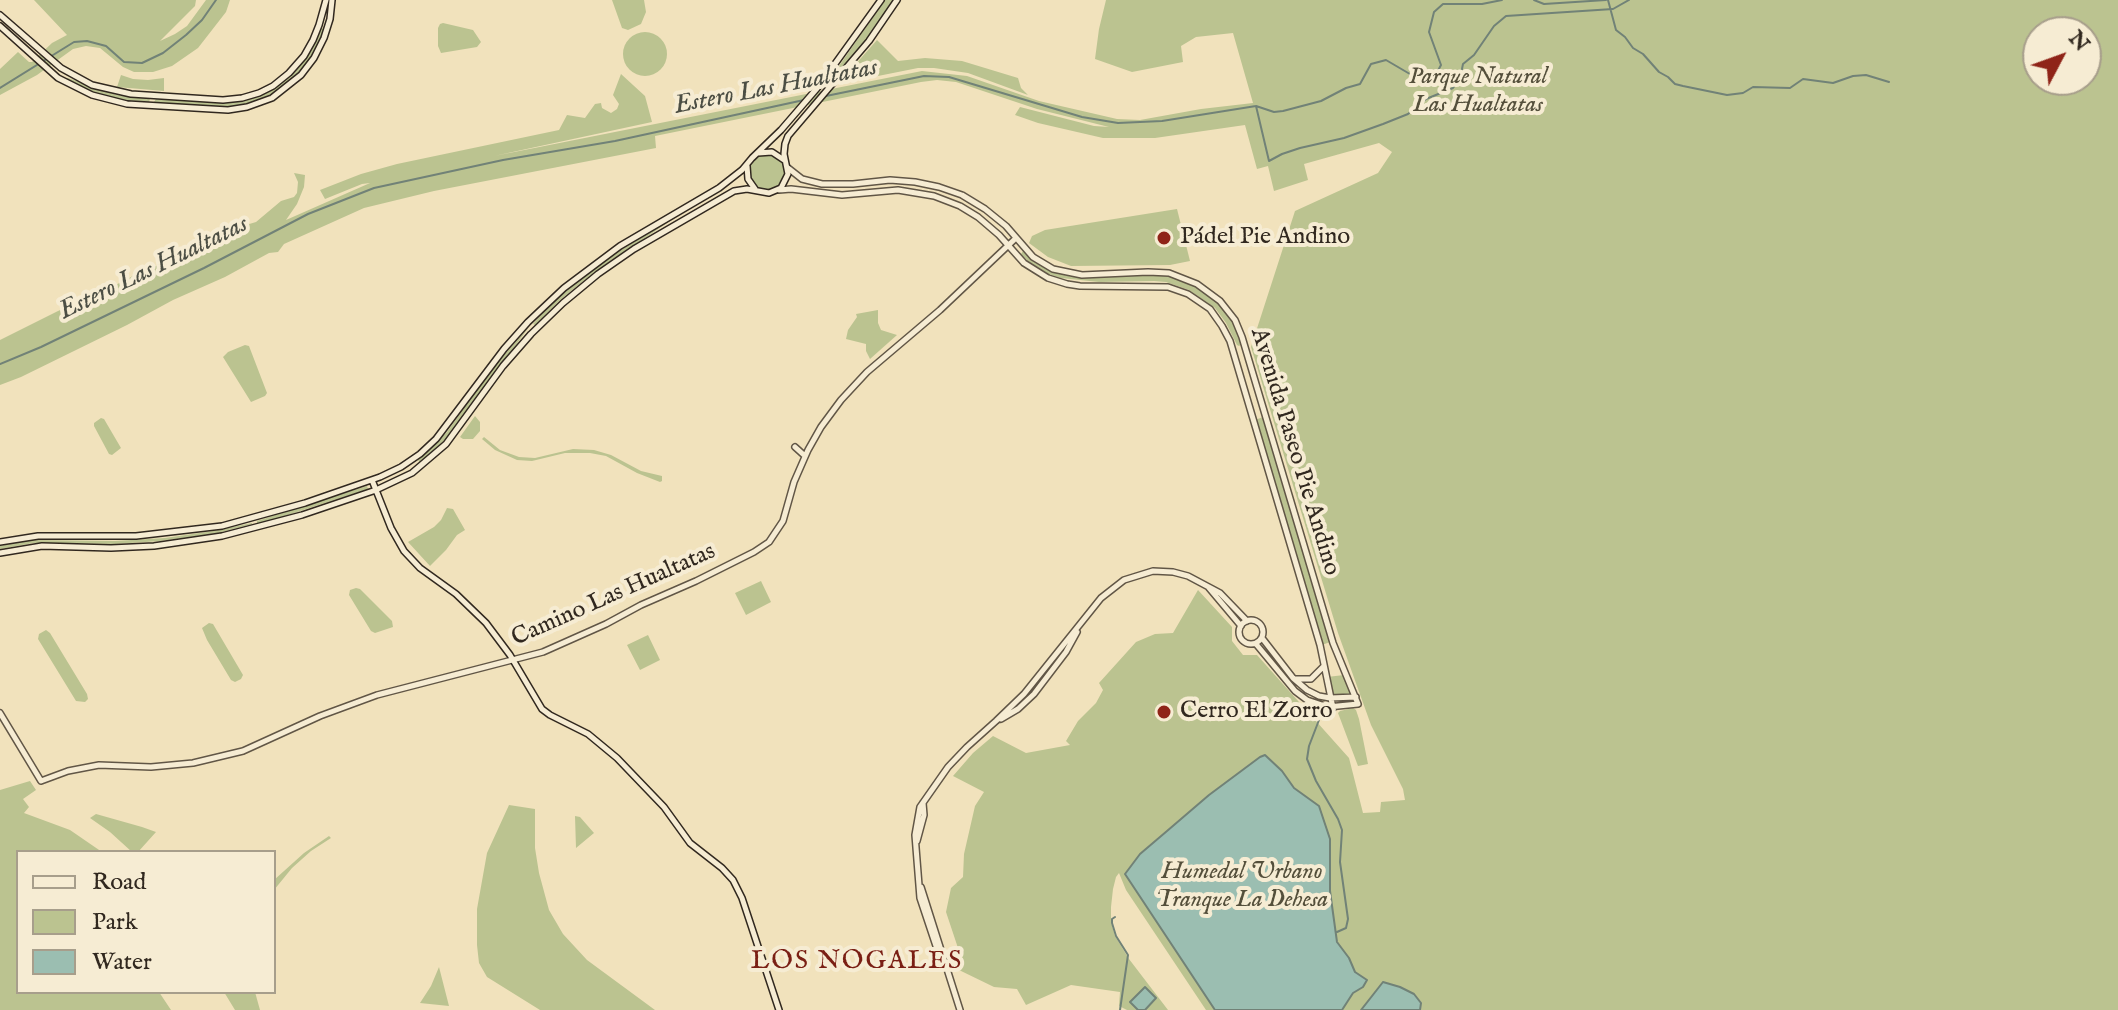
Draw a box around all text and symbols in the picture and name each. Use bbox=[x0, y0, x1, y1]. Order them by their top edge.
north arrow bbox=[2022, 16, 2102, 96]
text: N bbox=[2062, 25, 2095, 58]
water label: Estero Las Hualtatas bbox=[672, 53, 880, 123]
park label: Parque Natural Las Hualtatas bbox=[1409, 64, 1547, 120]
water label: Estero Las Hualtatas bbox=[54, 210, 254, 328]
place label: Pádel Pie Andino bbox=[1180, 224, 1350, 252]
marker: Pádel Pie Andino bbox=[1155, 229, 1173, 247]
street label: Avenida Paseo Pie Andino bbox=[1243, 325, 1345, 579]
street label: Camino Las Hualtatas bbox=[508, 538, 720, 654]
place label: Cerro El Zorro bbox=[1180, 698, 1333, 726]
marker: Cerro El Zorro bbox=[1155, 703, 1173, 721]
legend bbox=[16, 850, 276, 994]
park label: Humedal Urbano Tranque La Dehesa bbox=[1156, 859, 1328, 915]
text: Road bbox=[92, 867, 146, 898]
text: Park bbox=[92, 907, 138, 938]
text: Water bbox=[92, 947, 152, 978]
district label: LOS NOGALES bbox=[751, 947, 963, 979]

